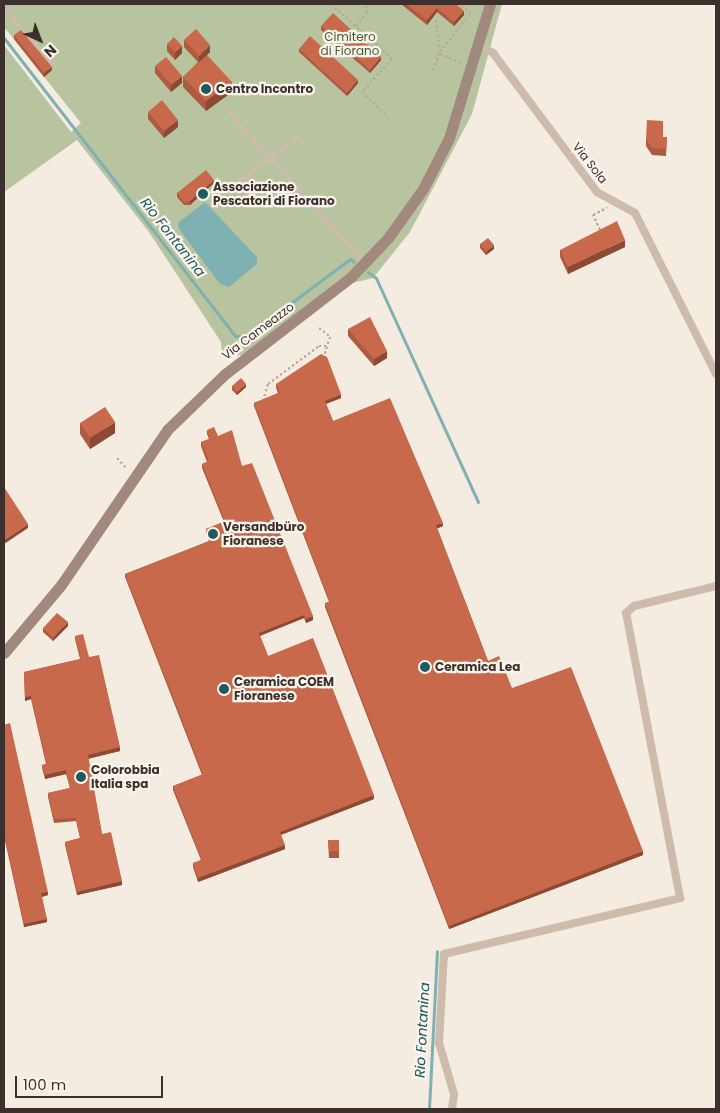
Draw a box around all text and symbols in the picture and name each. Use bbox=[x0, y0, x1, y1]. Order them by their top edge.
north arrow bbox=[15, 15, 65, 65]
park label: Cimitero di Fiorano bbox=[321, 30, 379, 58]
text: N bbox=[40, 40, 61, 62]
place label: Centro Incontro bbox=[216, 82, 313, 96]
marker: Centro Incontro bbox=[200, 83, 212, 95]
street label: Via Sola bbox=[569, 140, 611, 186]
place label: Associazione Pescatori di Fiorano bbox=[213, 180, 335, 208]
marker: Associazione Pescatori di Fiorano bbox=[197, 188, 209, 200]
water label: Rio Fontanina bbox=[137, 194, 209, 280]
street label: Via Cameazzo bbox=[219, 299, 297, 363]
place label: Versandbüro Fioranese bbox=[223, 520, 304, 548]
marker: Versandbüro Fioranese bbox=[207, 528, 219, 540]
place label: Ceramica Lea bbox=[435, 660, 520, 674]
marker: Ceramica Lea bbox=[419, 661, 431, 673]
place label: Ceramica COEM Fioranese bbox=[234, 675, 334, 703]
marker: Ceramica COEM Fioranese bbox=[218, 683, 230, 695]
place label: Colorobbia Italia spa bbox=[91, 763, 160, 791]
marker: Colorobbia Italia spa bbox=[75, 771, 87, 783]
water label: Rio Fontanina bbox=[411, 982, 433, 1078]
scale bar bbox=[18, 1066, 165, 1098]
text: 100 m bbox=[23, 1074, 66, 1095]

